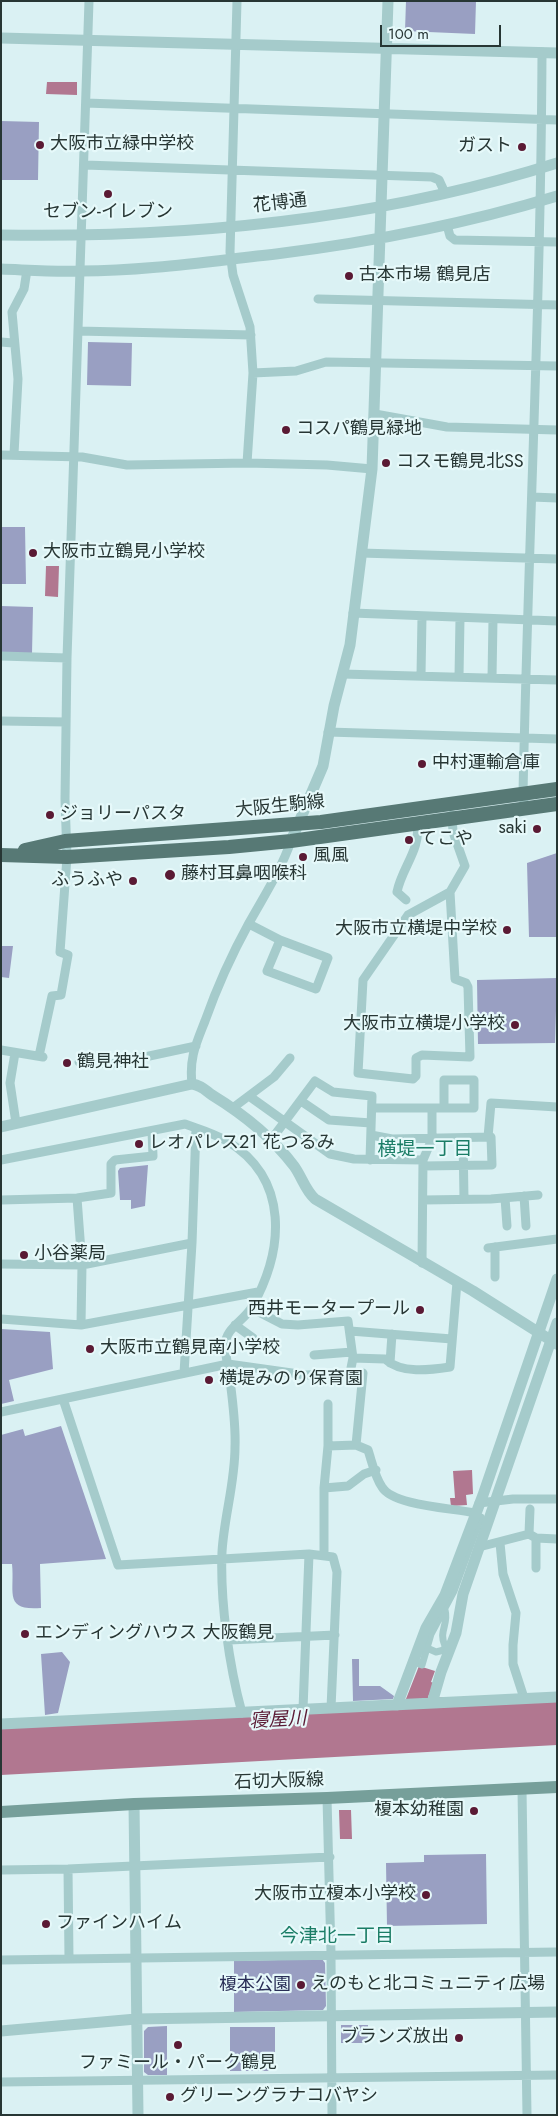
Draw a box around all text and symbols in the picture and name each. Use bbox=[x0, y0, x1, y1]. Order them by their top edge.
scale bar bbox=[383, 15, 504, 47]
text: 100 m bbox=[388, 23, 429, 45]
place label: 大阪市立緑中学校 bbox=[50, 134, 194, 156]
place label: ガスト bbox=[458, 136, 512, 158]
marker: 大阪市立緑中学校 bbox=[34, 139, 46, 151]
marker: ガスト bbox=[516, 141, 528, 153]
marker: セブン-イレブン bbox=[102, 188, 114, 200]
street label: 花博通 bbox=[252, 190, 308, 218]
place label: セブン-イレブン bbox=[43, 202, 173, 224]
place label: 古本市場 鶴見店 bbox=[359, 265, 490, 287]
marker: 古本市場 鶴見店 bbox=[343, 270, 355, 282]
place label: コスパ鶴見緑地 bbox=[296, 419, 422, 441]
marker: コスパ鶴見緑地 bbox=[280, 424, 292, 436]
place label: コスモ鶴見北SS bbox=[396, 452, 524, 474]
marker: コスモ鶴見北SS bbox=[380, 457, 392, 469]
place label: 大阪市立鶴見小学校 bbox=[43, 542, 205, 564]
marker: 大阪市立鶴見小学校 bbox=[27, 547, 39, 559]
place label: 中村運輸倉庫 bbox=[432, 753, 540, 775]
marker: 中村運輸倉庫 bbox=[416, 758, 428, 770]
street label: 大阪生駒線 bbox=[234, 792, 326, 822]
place label: ジョリーパスタ bbox=[60, 804, 186, 826]
marker: ジョリーパスタ bbox=[44, 809, 56, 821]
place label: saki bbox=[498, 818, 527, 840]
marker: saki bbox=[531, 823, 543, 835]
place label: てこや bbox=[419, 829, 473, 851]
marker: てこや bbox=[403, 834, 415, 846]
place label: 風風 bbox=[313, 846, 349, 868]
marker: 風風 bbox=[297, 851, 309, 863]
place label: 藤村耳鼻咽喉科 bbox=[181, 864, 307, 886]
marker: 藤村耳鼻咽喉科 bbox=[163, 868, 177, 882]
place label: ふうふや bbox=[51, 870, 123, 892]
marker: ふうふや bbox=[127, 875, 139, 887]
place label: 大阪市立横堤中学校 bbox=[335, 919, 497, 941]
marker: 大阪市立横堤中学校 bbox=[501, 924, 513, 936]
place label: 大阪市立横堤小学校 bbox=[343, 1014, 505, 1036]
marker: 大阪市立横堤小学校 bbox=[509, 1019, 521, 1031]
place label: 鶴見神社 bbox=[77, 1052, 149, 1074]
marker: 鶴見神社 bbox=[61, 1057, 73, 1069]
place label: レオパレス21 花つるみ bbox=[149, 1133, 335, 1155]
marker: レオパレス21 花つるみ bbox=[133, 1138, 145, 1150]
district label: 横堤一丁目 bbox=[378, 1139, 472, 1161]
place label: 小谷薬局 bbox=[34, 1244, 106, 1266]
marker: 小谷薬局 bbox=[18, 1249, 30, 1261]
place label: 西井モータープール bbox=[248, 1299, 410, 1321]
marker: 西井モータープール bbox=[414, 1304, 426, 1316]
place label: 大阪市立鶴見南小学校 bbox=[100, 1338, 280, 1360]
marker: 大阪市立鶴見南小学校 bbox=[84, 1343, 96, 1355]
place label: 横堤みのり保育園 bbox=[219, 1369, 363, 1391]
marker: 横堤みのり保育園 bbox=[203, 1374, 215, 1386]
place label: エンディングハウス 大阪鶴見 bbox=[35, 1623, 274, 1645]
marker: エンディングハウス 大阪鶴見 bbox=[19, 1628, 31, 1640]
water label: 寝屋川 bbox=[249, 1708, 307, 1734]
street label: 石切大阪線 bbox=[234, 1770, 324, 1794]
place label: 榎本幼稚園 bbox=[374, 1800, 464, 1822]
marker: 榎本幼稚園 bbox=[468, 1805, 480, 1817]
place label: 大阪市立榎本小学校 bbox=[254, 1884, 416, 1906]
marker: 大阪市立榎本小学校 bbox=[420, 1889, 432, 1901]
place label: ファインハイム bbox=[56, 1913, 182, 1935]
marker: ファインハイム bbox=[40, 1918, 52, 1930]
district label: 今津北一丁目 bbox=[280, 1926, 394, 1948]
place label: えのもと北コミュニティ広場 bbox=[311, 1974, 545, 1996]
park label: 榎本公園 bbox=[219, 1975, 291, 1997]
marker: えのもと北コミュニティ広場 bbox=[295, 1979, 307, 1991]
place label: ブランズ放出 bbox=[341, 2027, 449, 2049]
marker: ブランズ放出 bbox=[453, 2032, 465, 2044]
marker: ファミール・パーク鶴見 bbox=[172, 2039, 184, 2051]
place label: ファミール・パーク鶴見 bbox=[79, 2053, 277, 2075]
place label: グリーングラナコバヤシ bbox=[180, 2086, 378, 2108]
marker: グリーングラナコバヤシ bbox=[164, 2091, 176, 2103]

